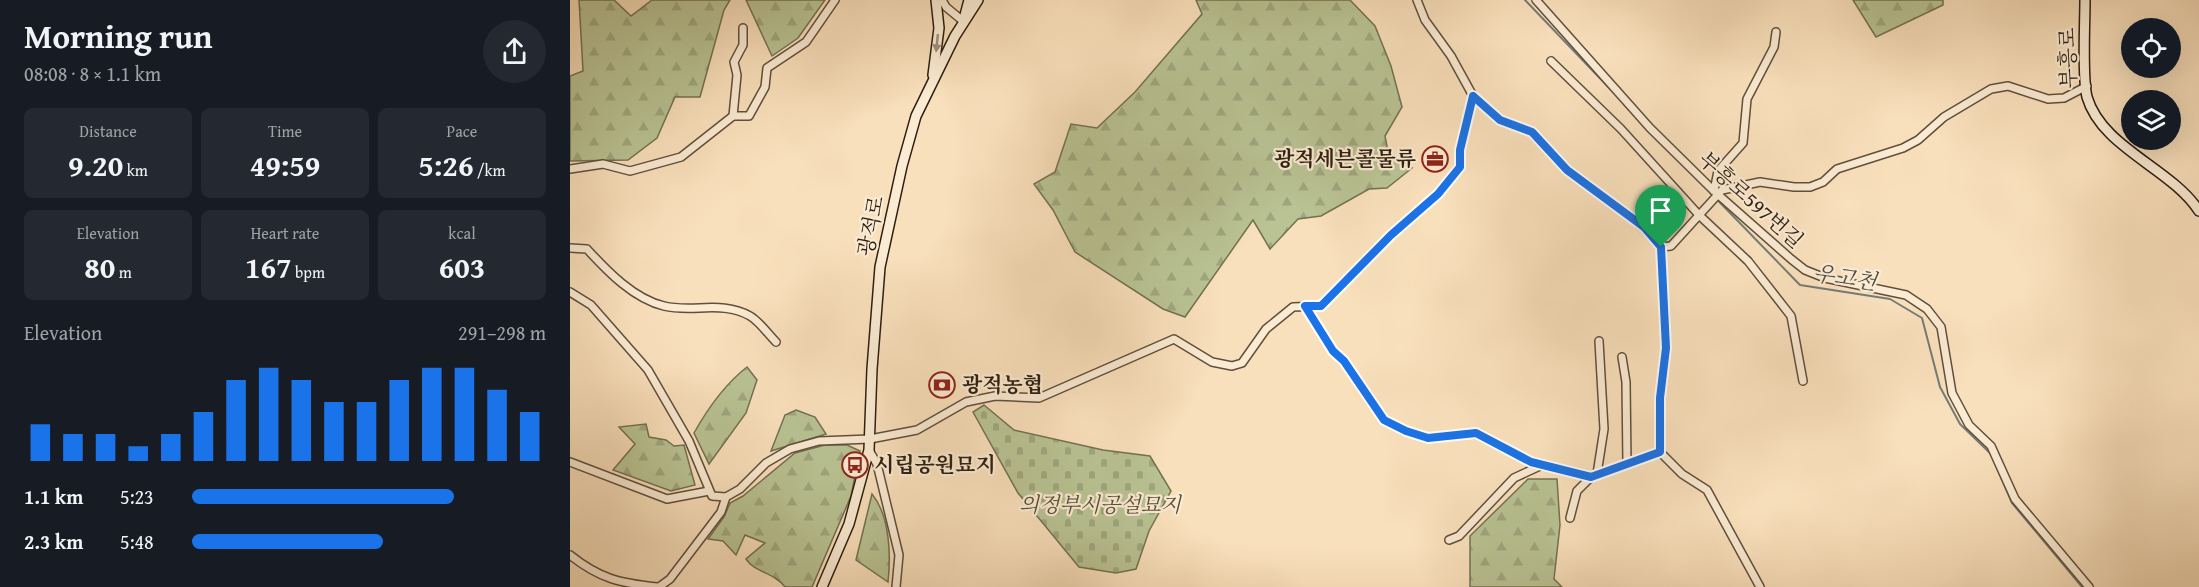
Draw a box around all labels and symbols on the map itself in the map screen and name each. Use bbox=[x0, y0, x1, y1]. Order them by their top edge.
street label: 부흥로 bbox=[2051, 27, 2084, 89]
one-way arrow bbox=[932, 33, 942, 52]
place label: 광적세븐콜물류 bbox=[1274, 143, 1416, 174]
office icon: 광적세븐콜물류 bbox=[1420, 144, 1450, 174]
street label: 부흥로597번길 bbox=[1692, 144, 1811, 255]
pin bbox=[1635, 185, 1686, 247]
street label: 광적로 bbox=[849, 193, 892, 259]
water label: 우고천 bbox=[1811, 256, 1881, 298]
place label: 광적농협 bbox=[962, 369, 1043, 400]
bank icon: 광적농협 bbox=[927, 370, 957, 400]
place label: 시립공원묘지 bbox=[874, 449, 996, 480]
bus stop icon: 시립공원묘지 bbox=[840, 450, 870, 480]
park label: 의정부시공설묘지 bbox=[1019, 489, 1183, 520]

